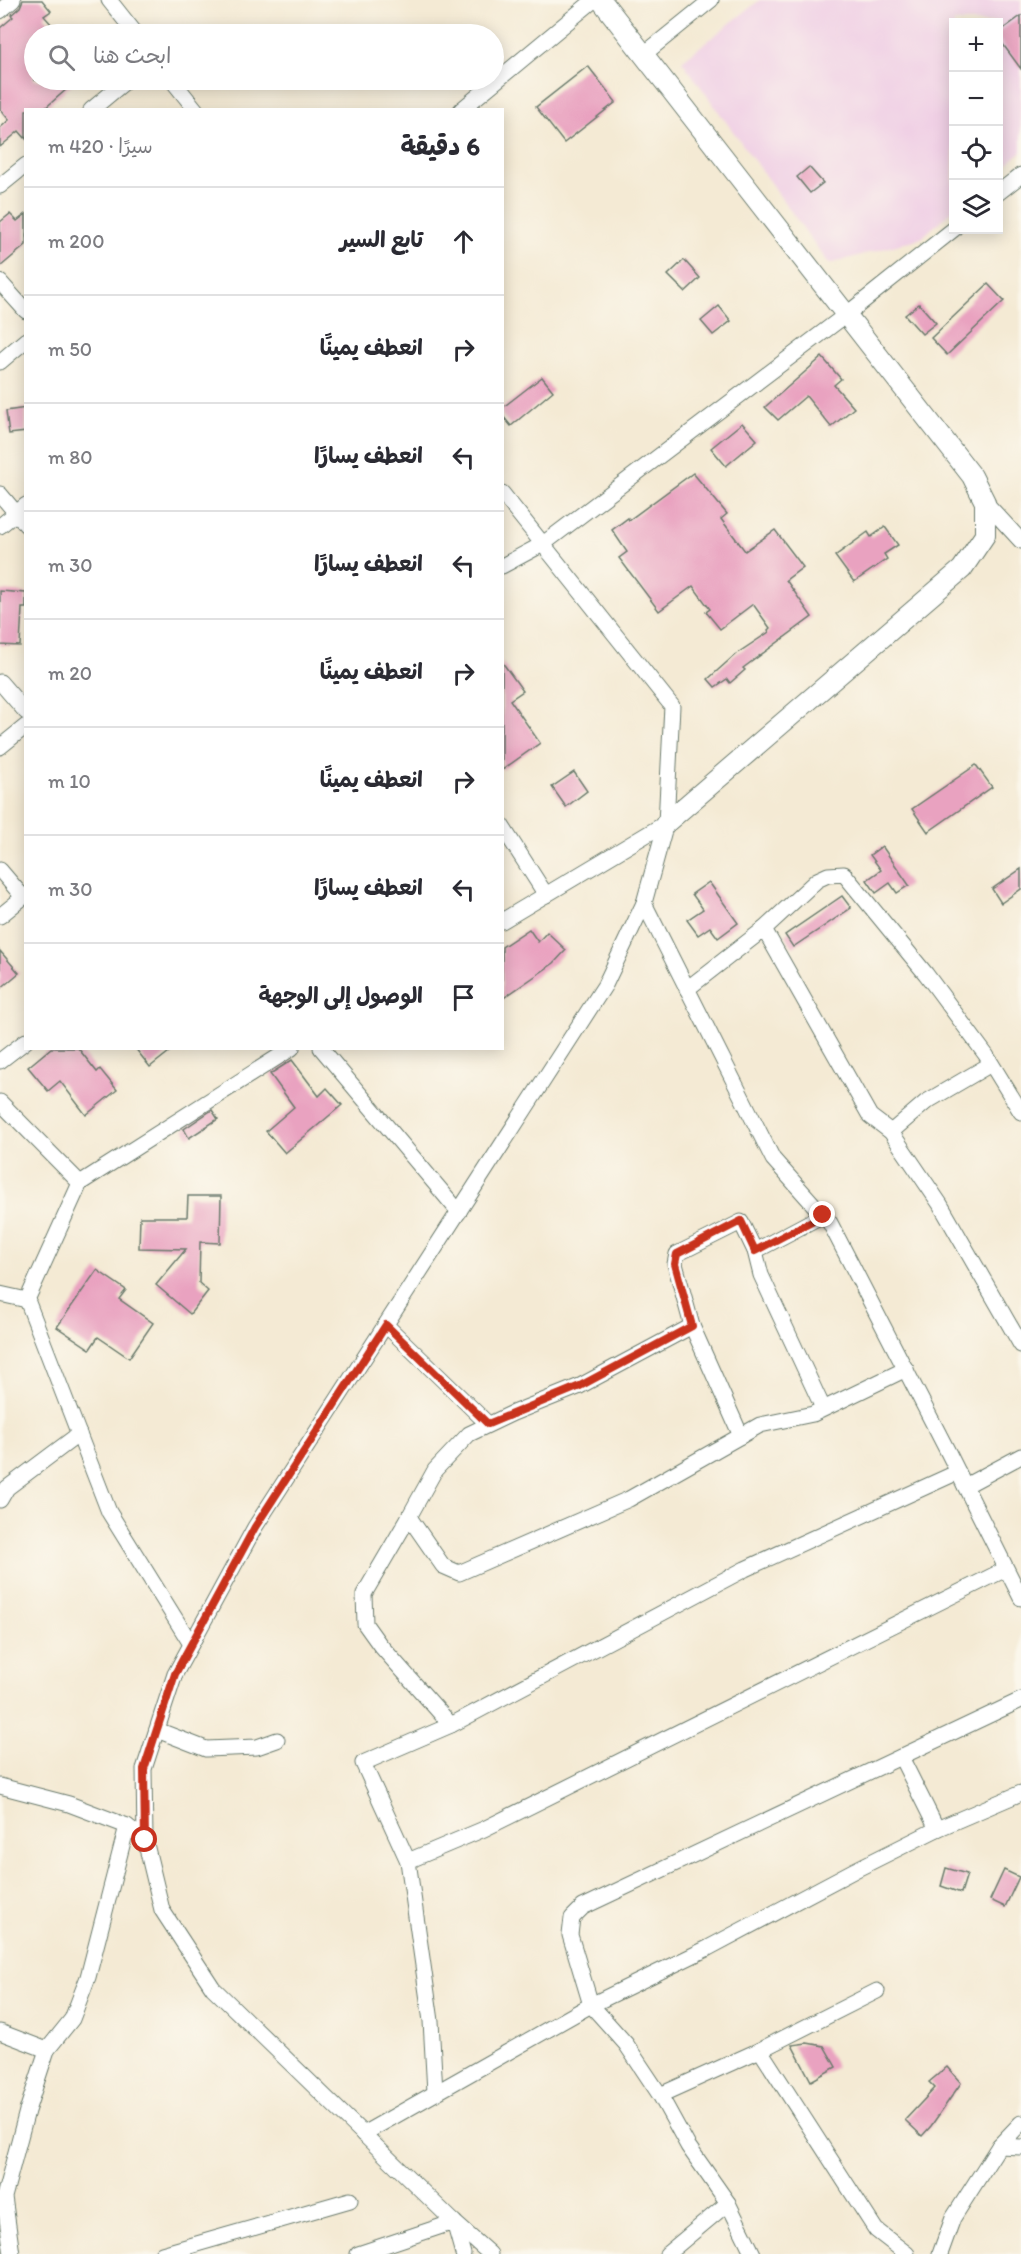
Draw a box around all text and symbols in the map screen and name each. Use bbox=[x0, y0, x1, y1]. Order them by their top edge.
map controls bbox=[949, 18, 1003, 234]
button: + bbox=[949, 18, 1003, 72]
search box bbox=[24, 24, 504, 90]
icon: search bbox=[45, 41, 78, 74]
text: ابحث هنا bbox=[93, 42, 172, 69]
button: − bbox=[949, 72, 1003, 126]
button: locate bbox=[949, 126, 1003, 180]
text: 6 دقيقة bbox=[400, 130, 480, 162]
text: سيرًا · 420 m bbox=[48, 134, 153, 158]
button: layers bbox=[949, 180, 1003, 234]
icon: ahead bbox=[447, 225, 480, 258]
text: تابع السير bbox=[340, 226, 423, 253]
text: 200 m bbox=[48, 229, 105, 253]
icon: right bbox=[447, 333, 480, 366]
text: انعطف يمينًا bbox=[320, 334, 423, 361]
text: 50 m bbox=[48, 337, 92, 361]
icon: left bbox=[447, 441, 480, 474]
text: انعطف يسارًا bbox=[314, 442, 423, 469]
text: 80 m bbox=[48, 445, 93, 469]
icon: left bbox=[447, 549, 480, 582]
text: انعطف يسارًا bbox=[314, 550, 423, 577]
text: 30 m bbox=[48, 553, 93, 577]
icon: right bbox=[447, 657, 480, 690]
text: انعطف يمينًا bbox=[320, 658, 423, 685]
text: 20 m bbox=[48, 661, 92, 685]
icon: right bbox=[447, 765, 480, 798]
text: انعطف يمينًا bbox=[320, 766, 423, 793]
text: 10 m bbox=[48, 769, 91, 793]
icon: left bbox=[447, 873, 480, 906]
text: انعطف يسارًا bbox=[314, 874, 423, 901]
text: 30 m bbox=[48, 877, 93, 901]
icon: arrive bbox=[447, 981, 480, 1014]
text: الوصول إلى الوجهة bbox=[258, 982, 423, 1009]
route end bbox=[809, 1201, 835, 1227]
route start bbox=[131, 1826, 157, 1852]

